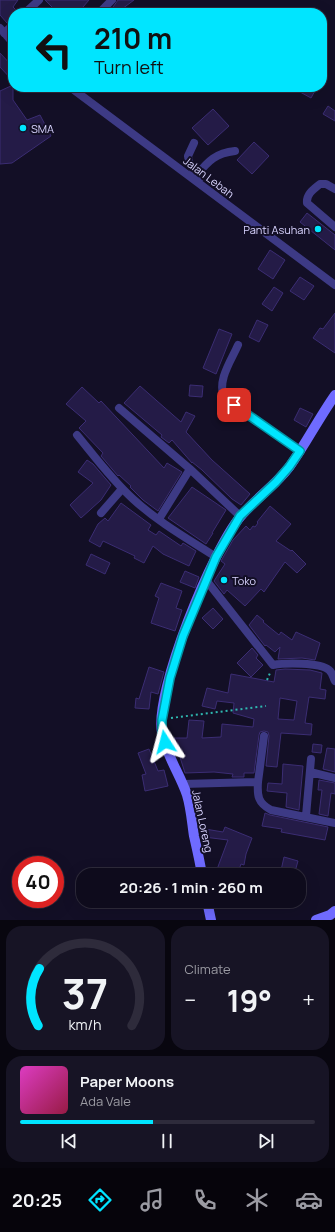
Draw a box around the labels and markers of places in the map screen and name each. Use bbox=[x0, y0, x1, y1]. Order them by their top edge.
place label: SMA bbox=[31, 121, 54, 136]
marker: SMA bbox=[18, 123, 28, 133]
place label: Panti Asuhan bbox=[243, 222, 310, 237]
marker: Panti Asuhan bbox=[313, 224, 323, 234]
pin bbox=[217, 388, 251, 422]
place label: Toko bbox=[232, 573, 257, 588]
marker: Toko bbox=[219, 575, 229, 585]

